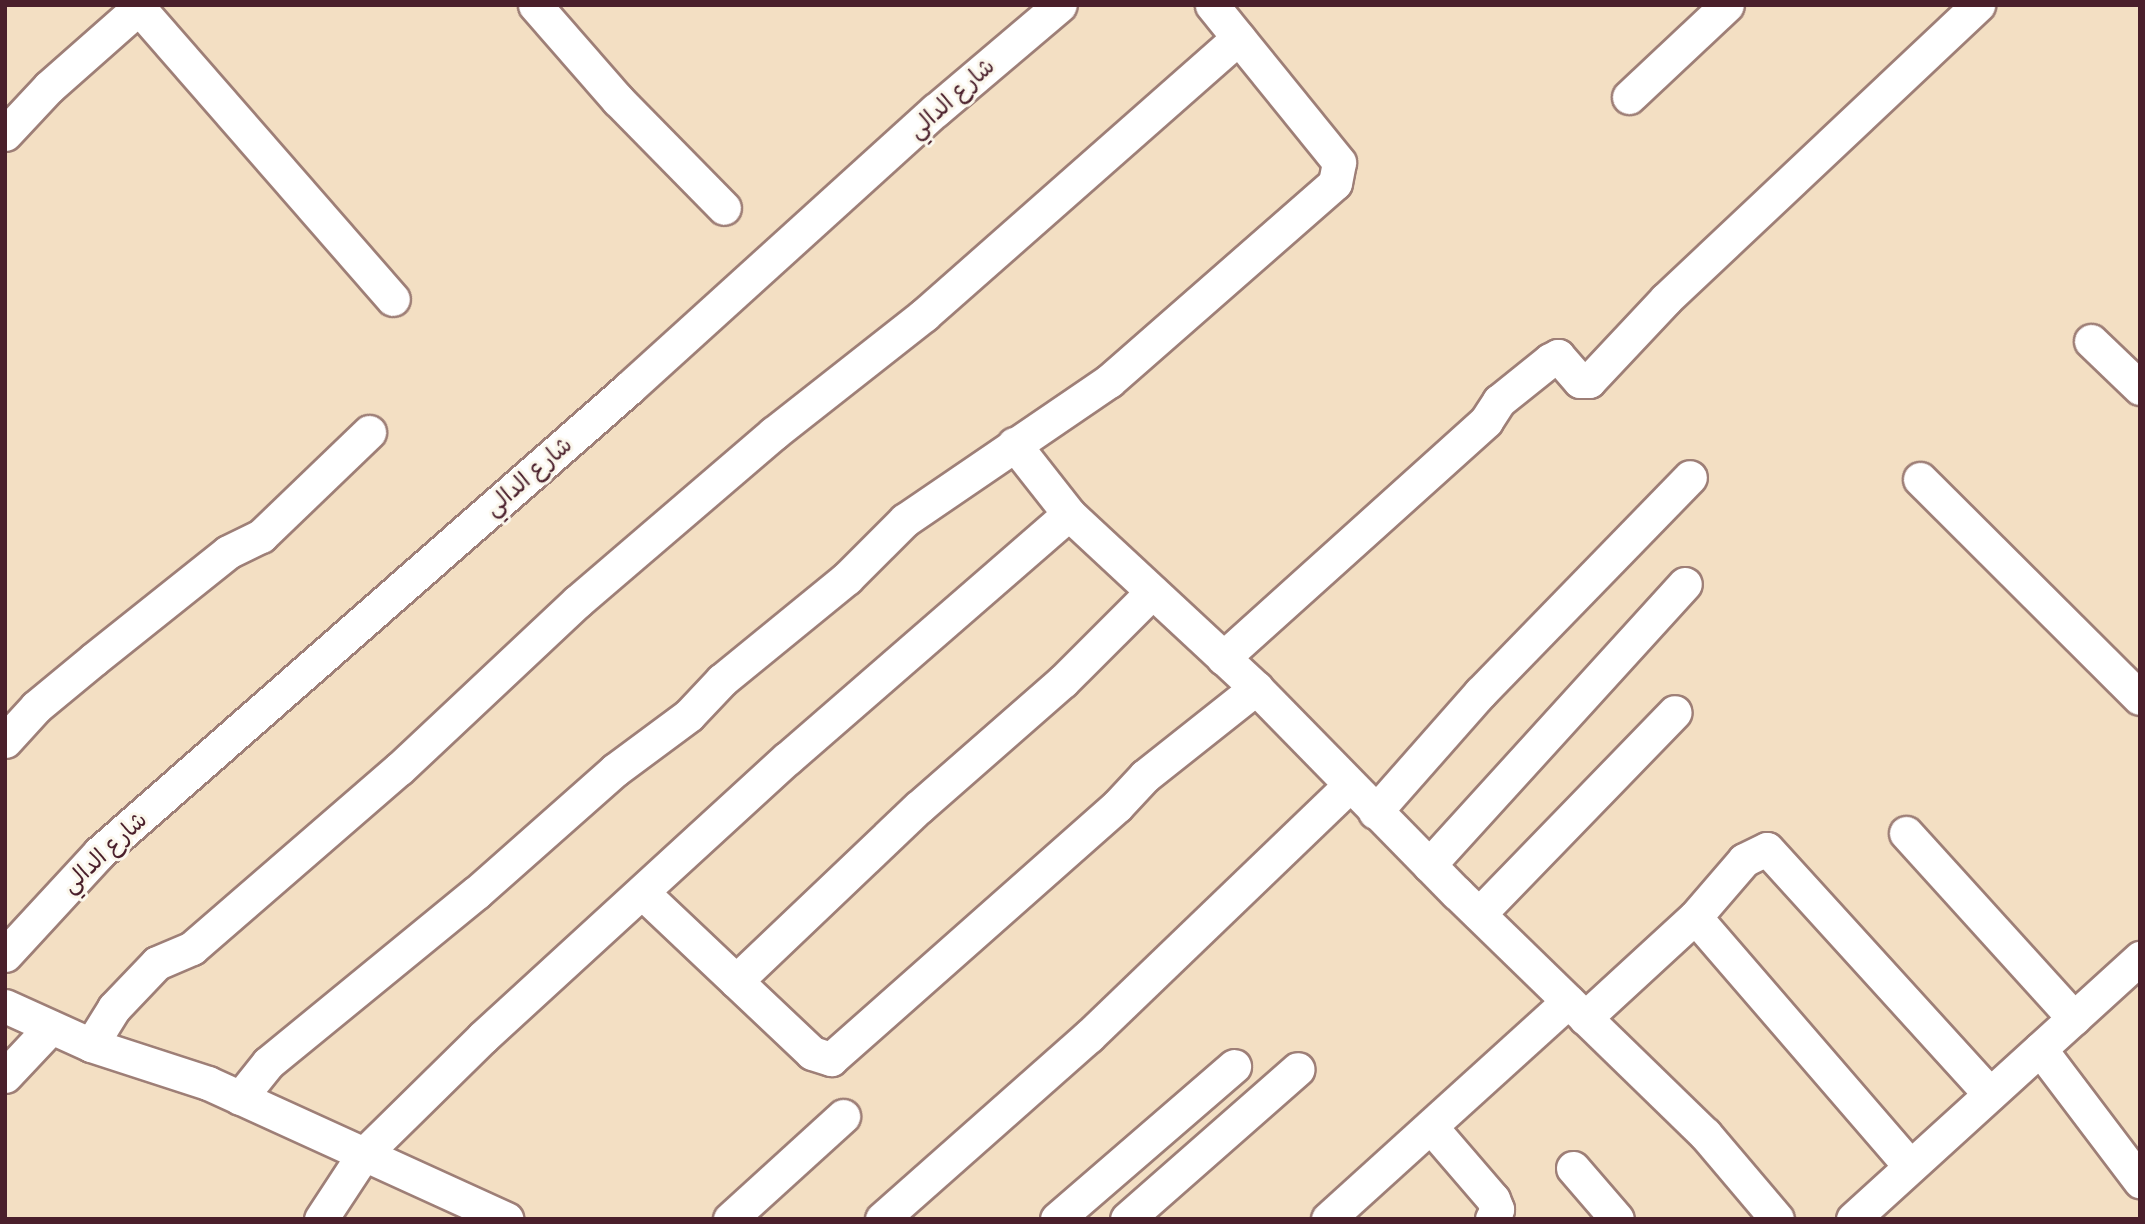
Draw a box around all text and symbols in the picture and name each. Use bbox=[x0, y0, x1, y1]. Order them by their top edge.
street label: شارع الدالي bbox=[902, 52, 1000, 144]
street label: شارع الدالي bbox=[479, 431, 577, 521]
street label: شارع الدالي bbox=[56, 806, 152, 898]

